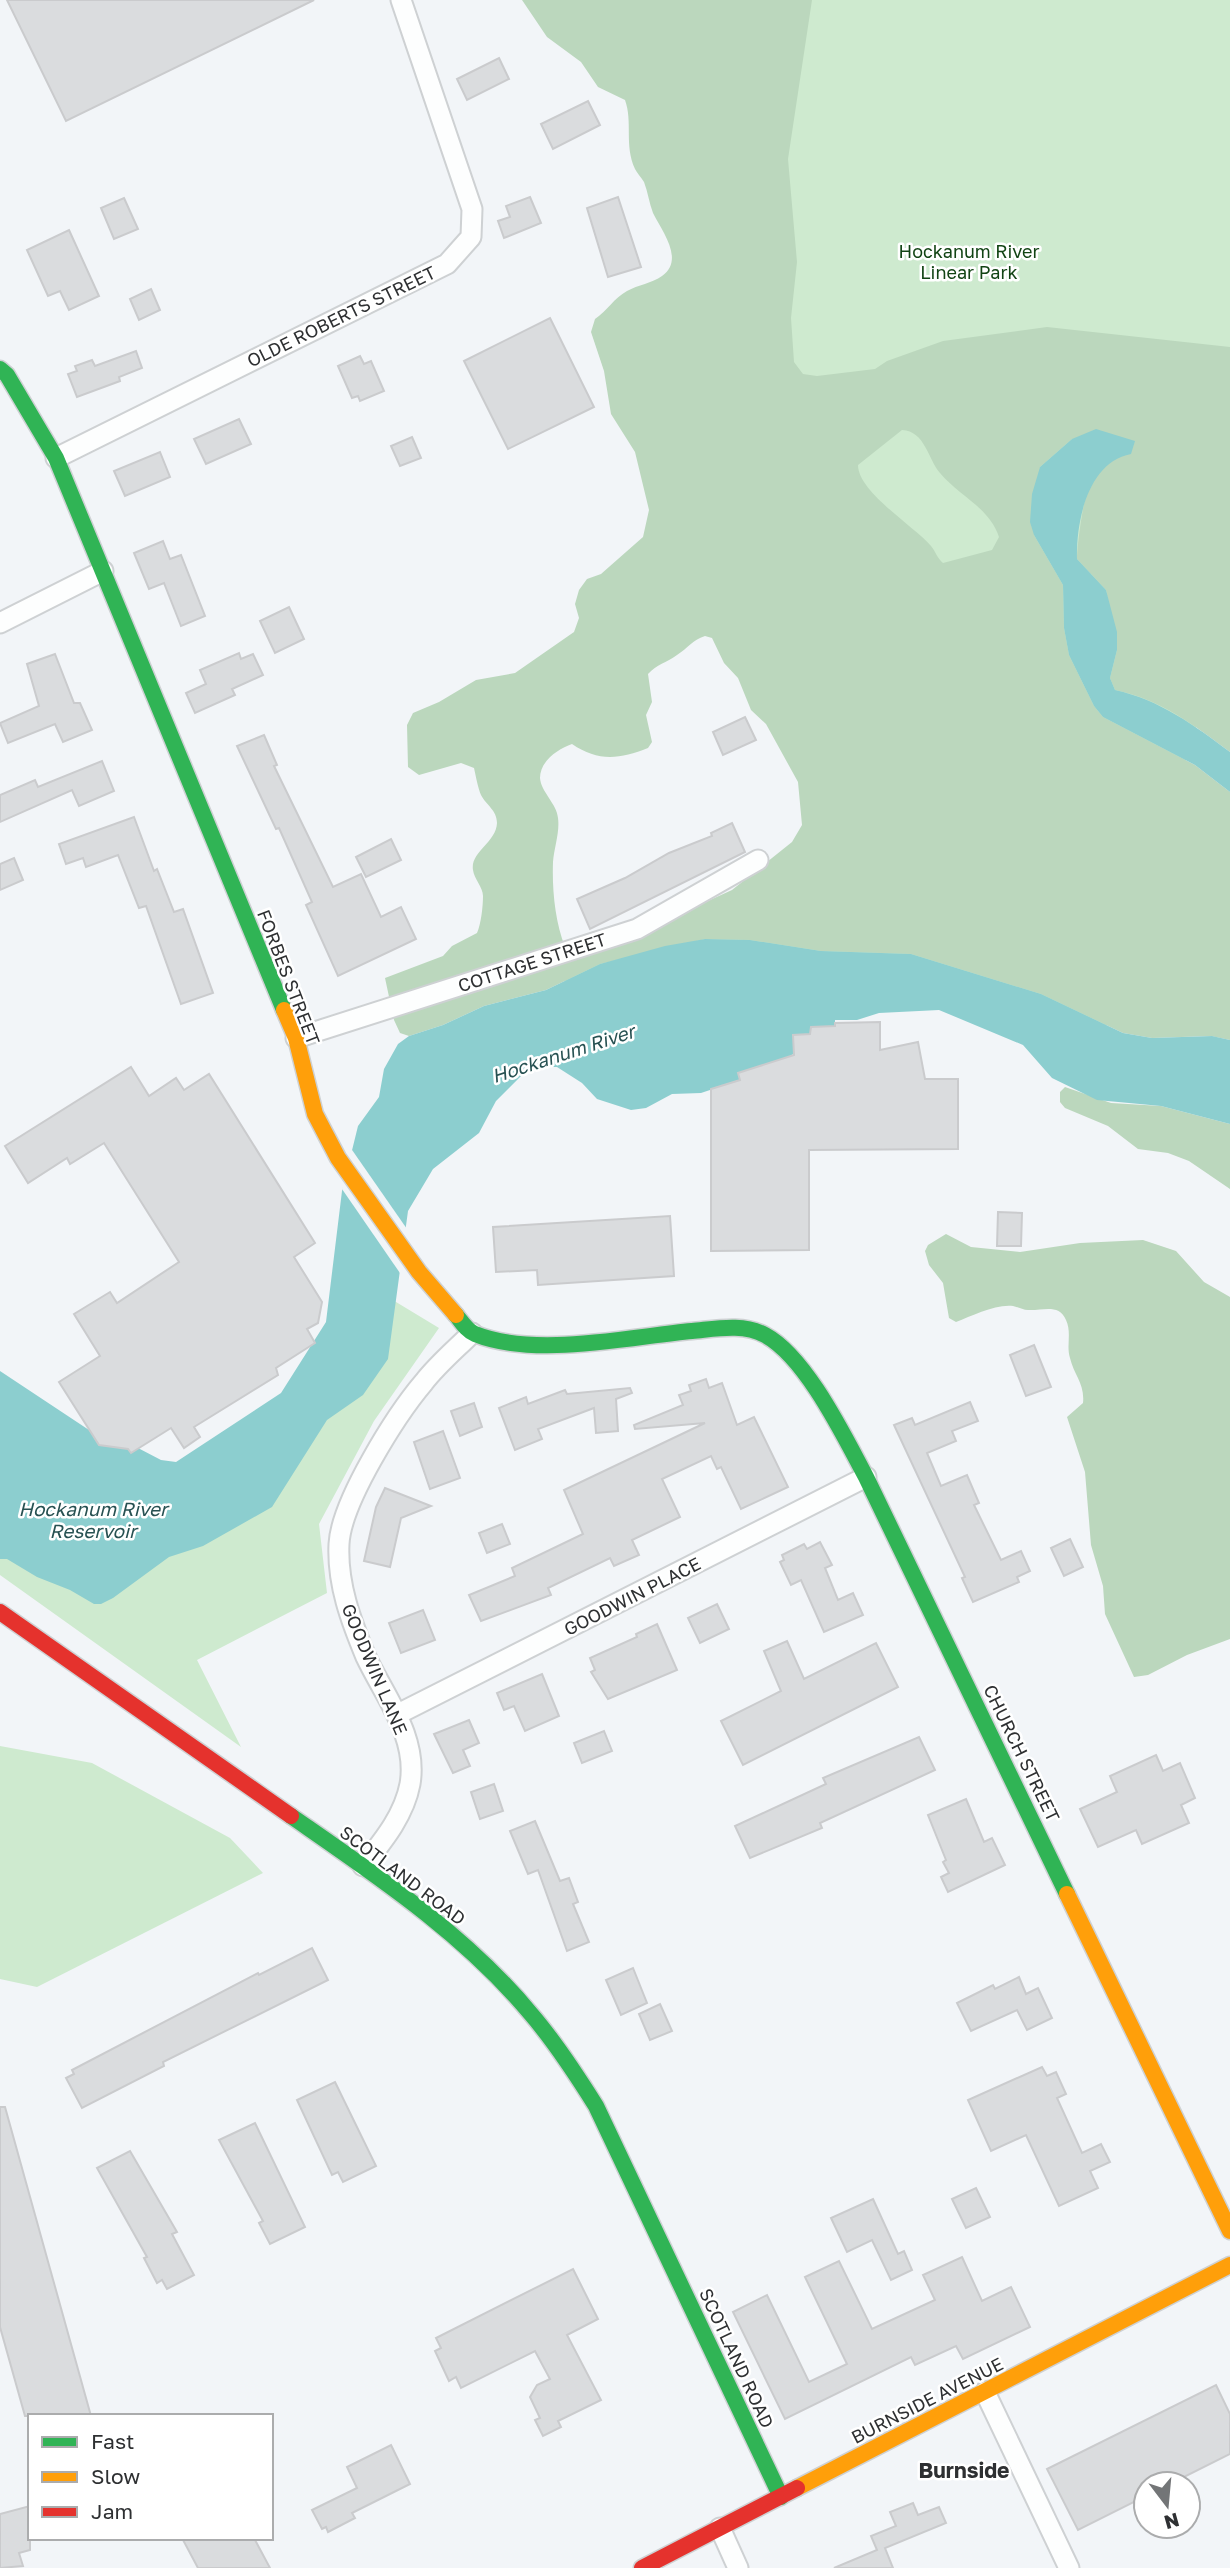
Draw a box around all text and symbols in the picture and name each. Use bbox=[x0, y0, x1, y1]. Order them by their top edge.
park label: Hockanum River Linear Park bbox=[898, 240, 1040, 283]
street label: OLDE ROBERTS STREET bbox=[243, 261, 439, 371]
street label: FORBES STREET bbox=[253, 906, 325, 1048]
street label: COTTAGE STREET bbox=[455, 928, 609, 996]
water label: Hockanum River bbox=[489, 1018, 640, 1087]
water label: Hockanum River Reservoir bbox=[19, 1497, 170, 1542]
street label: GOODWIN PLACE bbox=[560, 1552, 704, 1640]
street label: GOODWIN LANE bbox=[337, 1600, 413, 1738]
street label: CHURCH STREET bbox=[979, 1681, 1065, 1825]
street label: SCOTLAND ROAD bbox=[336, 1821, 470, 1929]
street label: SCOTLAND ROAD bbox=[695, 2285, 779, 2431]
street label: BURNSIDE AVENUE bbox=[847, 2352, 1007, 2448]
legend bbox=[28, 2414, 273, 2540]
text: Fast bbox=[91, 2428, 134, 2454]
district label: Burnside bbox=[918, 2457, 1010, 2483]
text: Slow bbox=[91, 2463, 140, 2489]
north arrow bbox=[1132, 2470, 1202, 2540]
text: Jam bbox=[91, 2498, 133, 2524]
text: N bbox=[1162, 2509, 1182, 2535]

